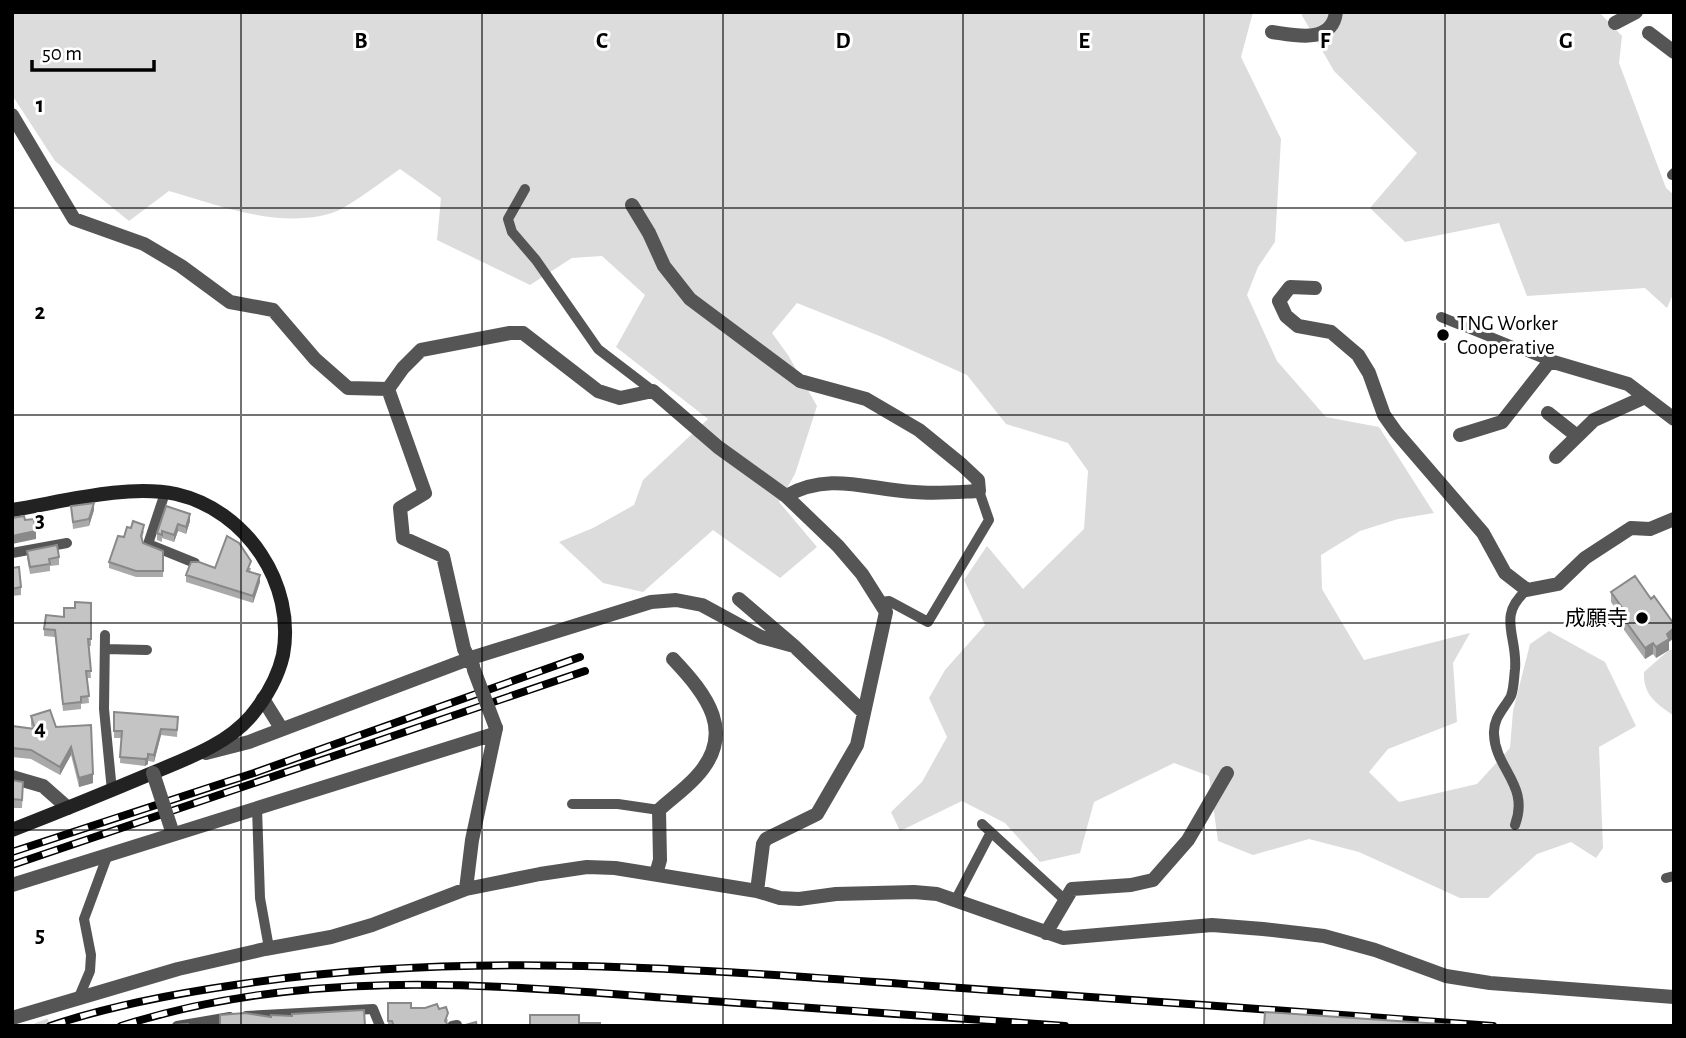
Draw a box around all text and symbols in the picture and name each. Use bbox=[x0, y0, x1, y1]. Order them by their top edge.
scale bar bbox=[32, 28, 154, 72]
text: B bbox=[354, 30, 368, 53]
text: C bbox=[596, 30, 608, 53]
text: D bbox=[835, 30, 851, 53]
text: E bbox=[1078, 30, 1090, 53]
text: F bbox=[1320, 30, 1331, 53]
text: G bbox=[1559, 30, 1573, 53]
text: 50 m bbox=[42, 43, 82, 64]
text: 1 bbox=[36, 94, 44, 117]
text: 2 bbox=[35, 301, 46, 324]
place label: TNG Worker Cooperative bbox=[1457, 313, 1558, 358]
marker: TNG Worker Cooperative bbox=[1435, 327, 1451, 343]
text: 3 bbox=[35, 509, 45, 532]
place label: 成願寺 bbox=[1565, 607, 1628, 629]
marker: 成願寺 bbox=[1634, 610, 1650, 626]
text: 4 bbox=[34, 717, 46, 740]
text: 5 bbox=[35, 924, 45, 947]

